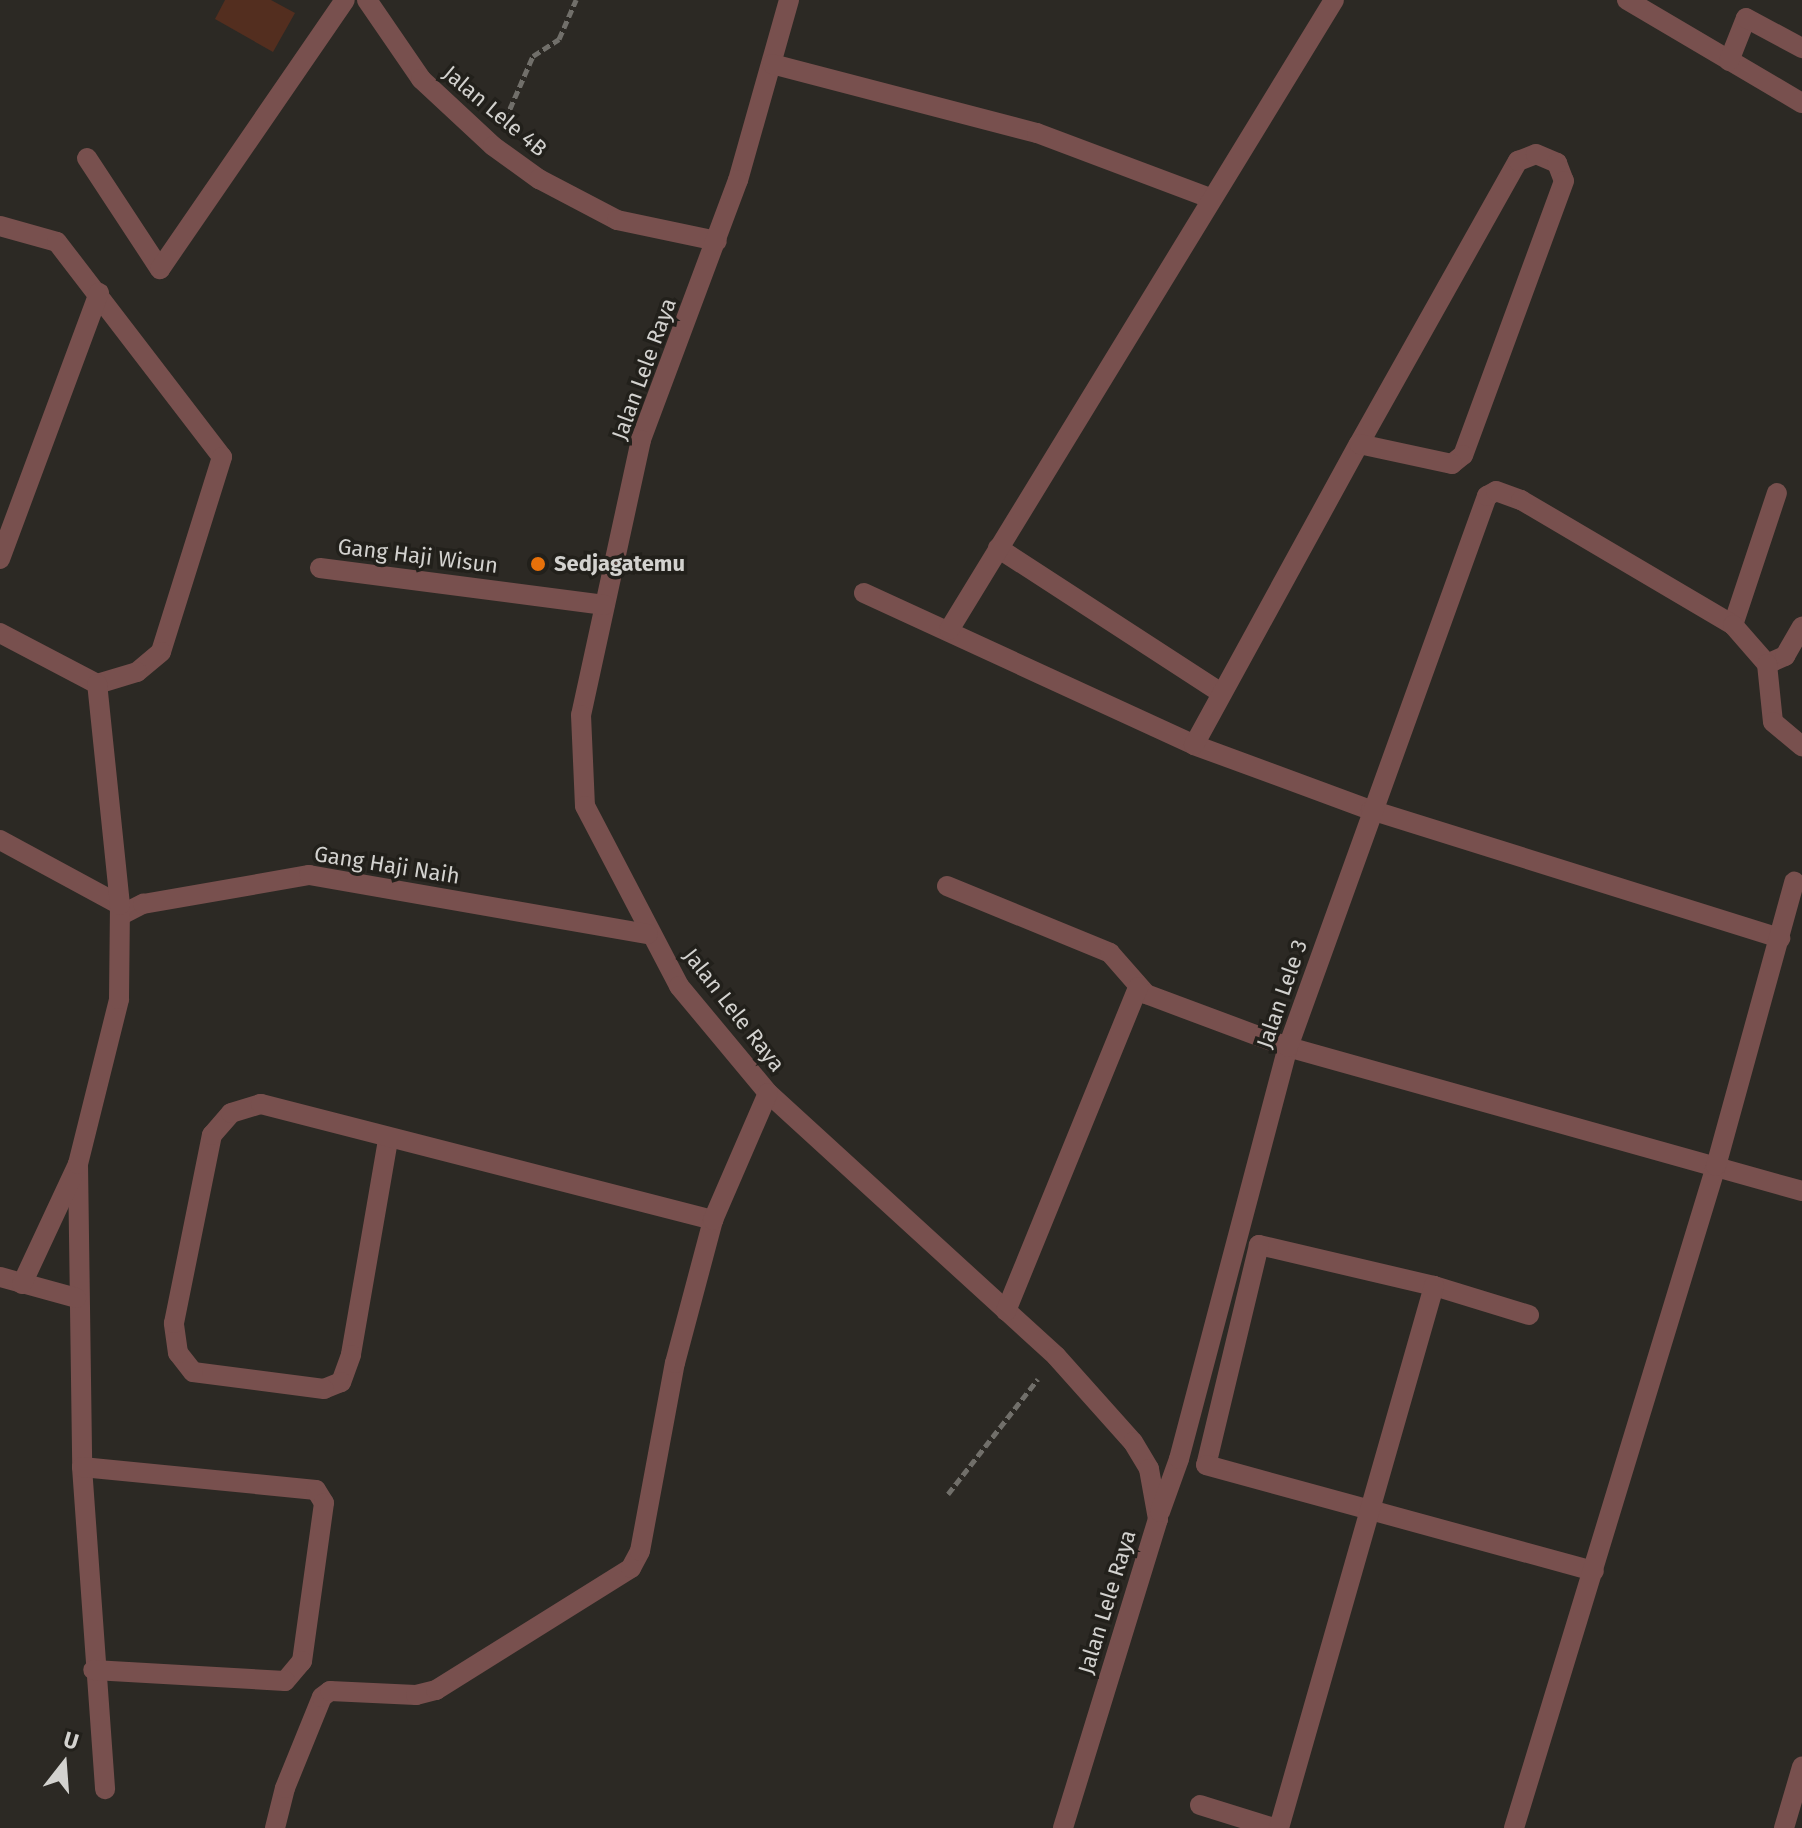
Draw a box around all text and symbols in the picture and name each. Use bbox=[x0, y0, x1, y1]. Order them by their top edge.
street label: Jalan Lele 4B bbox=[438, 60, 552, 162]
street label: Jalan Lele Raya bbox=[606, 294, 682, 444]
street label: Gang Haji Wisun bbox=[336, 533, 500, 579]
place label: Sedjagatemu bbox=[554, 551, 685, 577]
marker: Sedjagatemu bbox=[529, 555, 547, 573]
street label: Gang Haji Naih bbox=[312, 840, 462, 890]
street label: Jalan Lele 3 bbox=[1251, 936, 1313, 1052]
street label: Jalan Lele Raya bbox=[678, 943, 790, 1077]
street label: Jalan Lele Raya bbox=[1073, 1527, 1141, 1677]
north arrow bbox=[24, 1724, 104, 1804]
text: U bbox=[60, 1726, 82, 1756]

